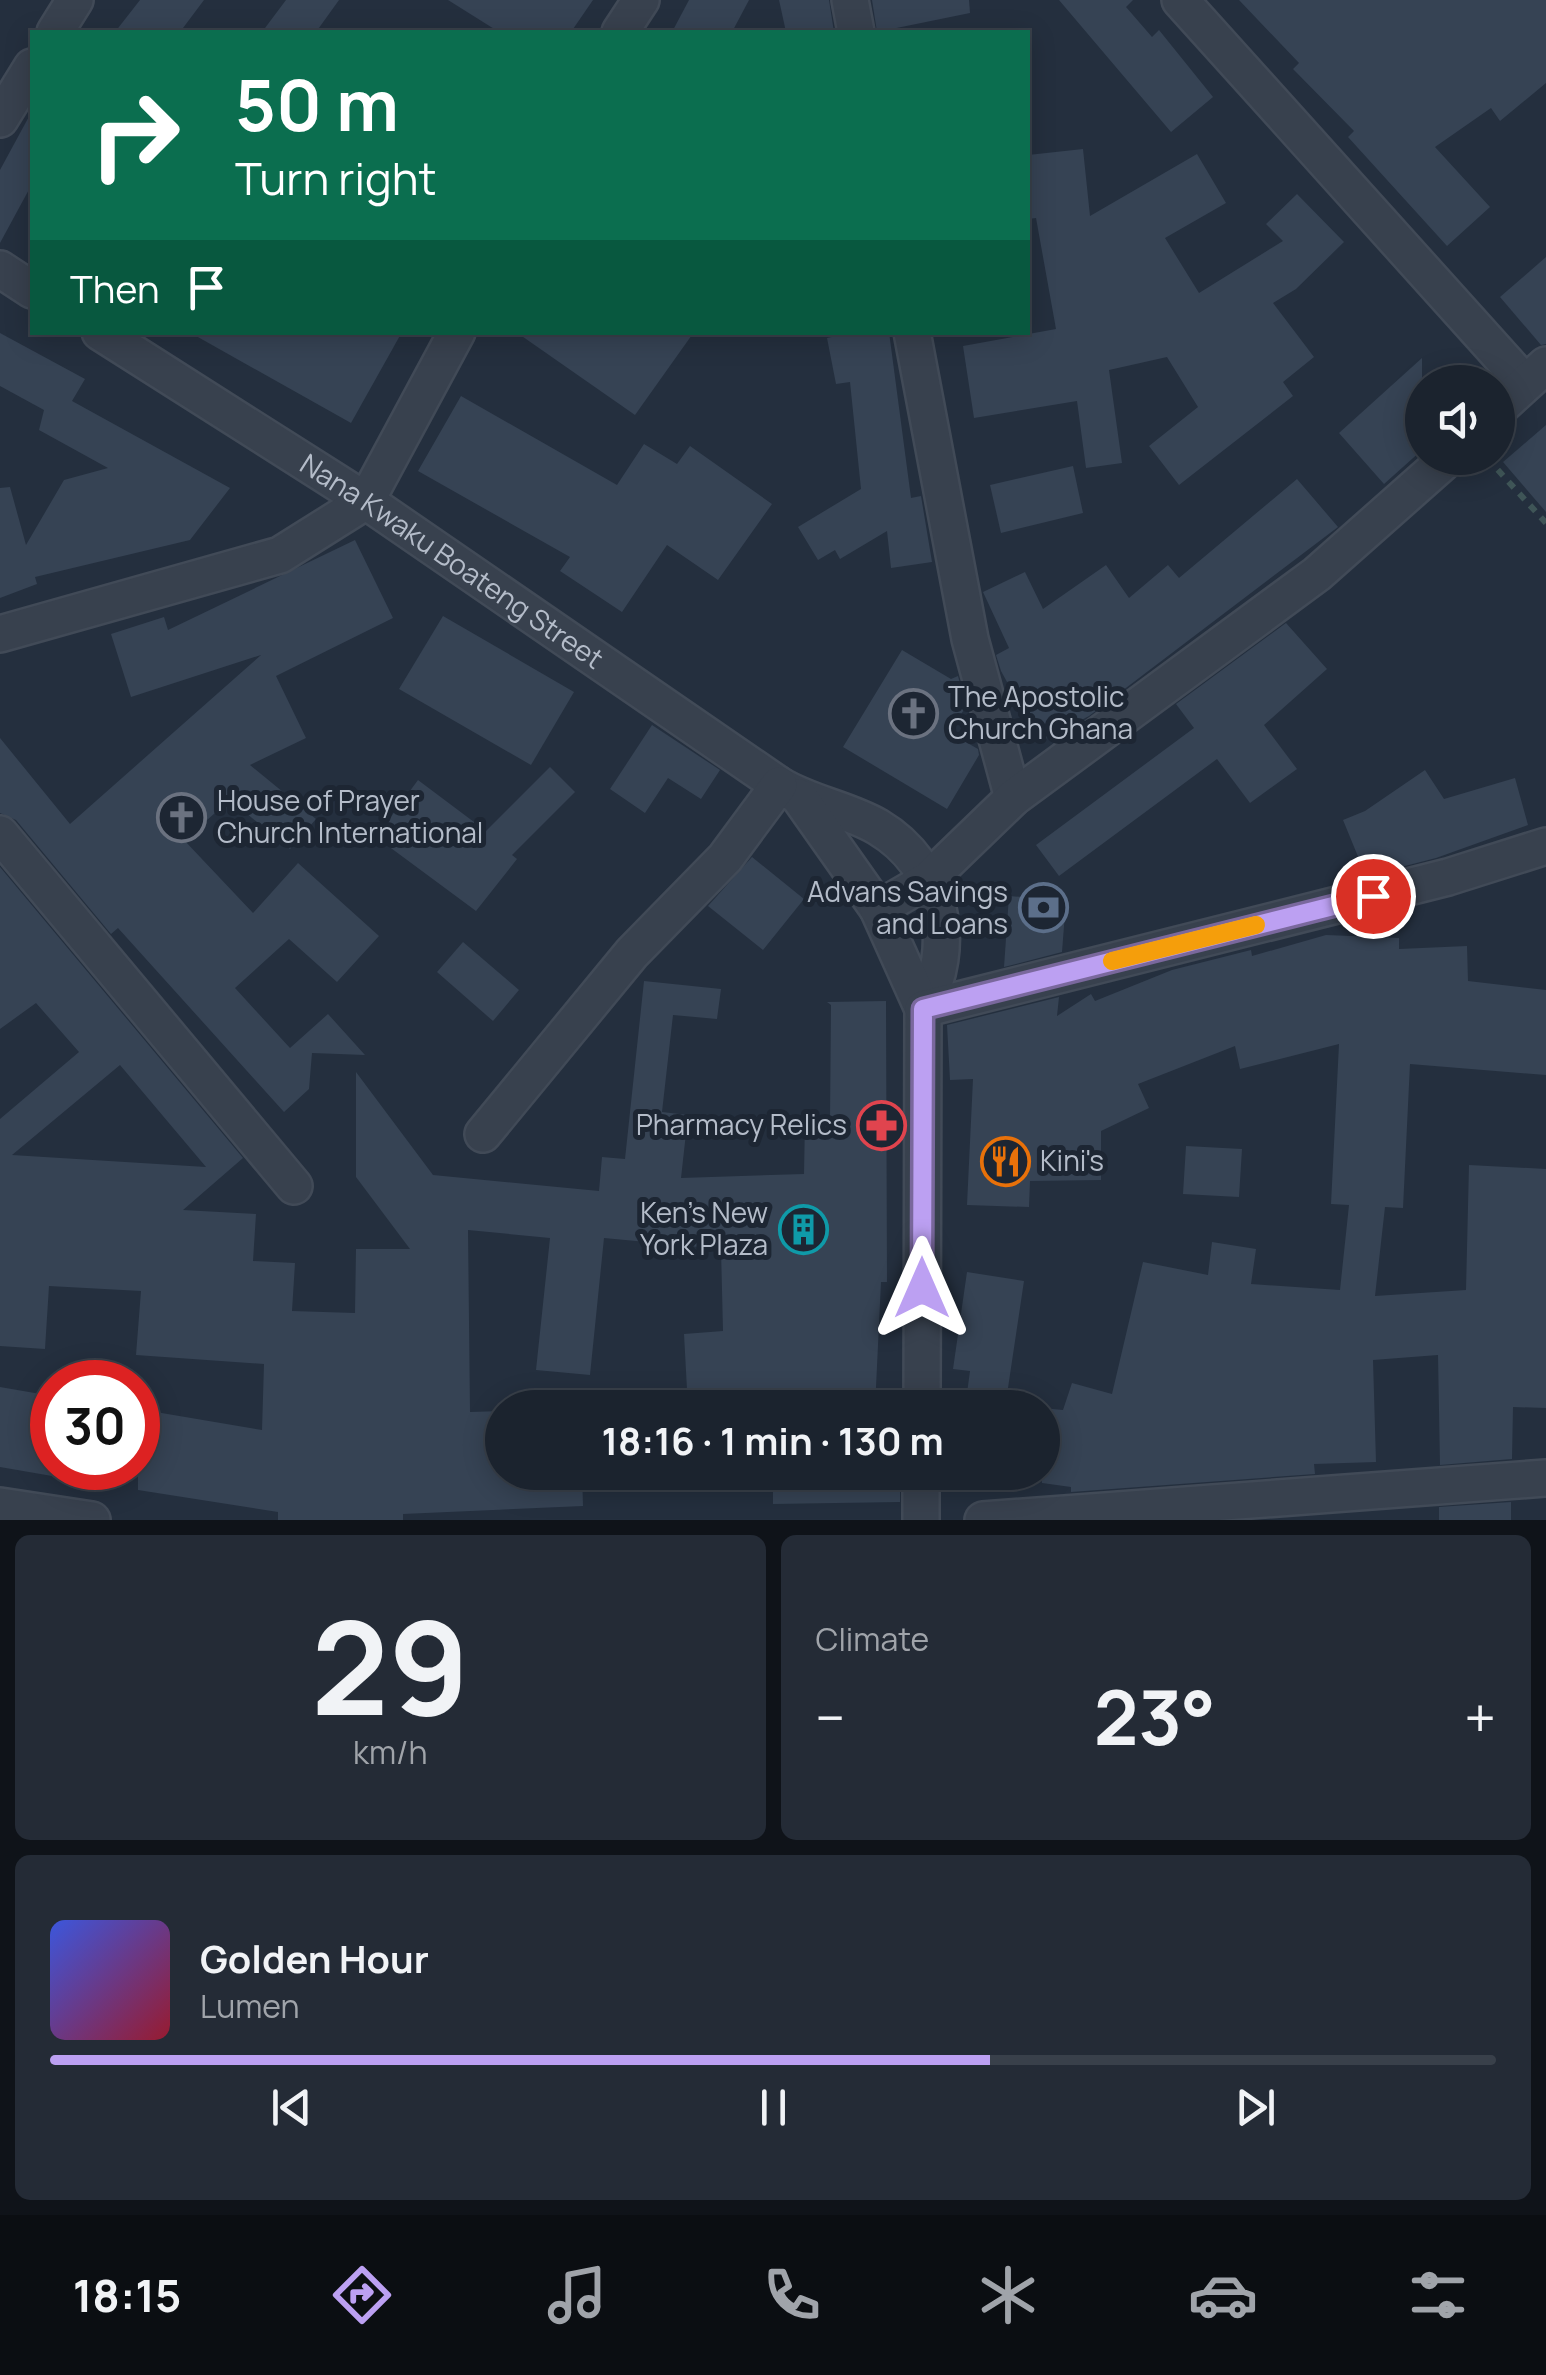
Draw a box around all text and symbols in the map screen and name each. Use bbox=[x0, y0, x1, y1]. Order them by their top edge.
text: 50 m bbox=[235, 56, 399, 152]
icon: right bbox=[70, 70, 200, 200]
text: Turn right bbox=[235, 147, 436, 209]
icon: arrive bbox=[179, 260, 234, 315]
text: Then bbox=[70, 262, 159, 314]
map controls bbox=[1405, 365, 1515, 475]
button: sound bbox=[1405, 365, 1515, 475]
street label: Nana Kwaku Boateng Street bbox=[294, 444, 611, 677]
place label: The Apostolic Church Ghana bbox=[948, 677, 1133, 747]
church icon: The Apostolic Church Ghana bbox=[887, 687, 939, 739]
place label: House of Prayer Church International bbox=[217, 781, 483, 851]
church icon: House of Prayer Church International bbox=[156, 791, 208, 843]
pin bbox=[1331, 854, 1416, 939]
icon: arrive bbox=[1346, 869, 1401, 924]
place label: Advans Savings and Loans bbox=[807, 872, 1008, 942]
bank icon: Advans Savings and Loans bbox=[1017, 882, 1069, 934]
pharmacy icon: Pharmacy Relics bbox=[856, 1099, 908, 1151]
place label: Pharmacy Relics bbox=[636, 1105, 847, 1143]
restaurant icon: Kini's bbox=[979, 1135, 1031, 1187]
place label: Kini's bbox=[1040, 1141, 1104, 1179]
place label: Ken's New York Plaza bbox=[640, 1193, 768, 1263]
building icon: Ken's New York Plaza bbox=[777, 1203, 829, 1255]
position arrow bbox=[870, 1236, 974, 1340]
speed limit sign: 30 bbox=[30, 1360, 160, 1490]
text: 18:16 · 1 min · 130 m bbox=[601, 1414, 944, 1466]
text: 29 bbox=[311, 1576, 469, 1754]
text: Climate bbox=[816, 1617, 929, 1661]
text: 23° bbox=[1094, 1665, 1216, 1768]
text: − bbox=[816, 1679, 845, 1755]
text: + bbox=[1464, 1679, 1496, 1755]
text: km/h bbox=[353, 1730, 427, 1774]
text: Golden Hour bbox=[200, 1932, 429, 1984]
text: Lumen bbox=[200, 1984, 300, 2028]
icon: previous bbox=[264, 2080, 319, 2135]
icon: pause bbox=[746, 2080, 801, 2135]
icon: next bbox=[1228, 2080, 1283, 2135]
icon: directions bbox=[327, 2260, 397, 2330]
icon: music bbox=[542, 2260, 612, 2330]
icon: phone bbox=[757, 2260, 827, 2330]
icon: climate bbox=[973, 2260, 1043, 2330]
icon: car bbox=[1188, 2260, 1258, 2330]
icon: filters bbox=[1403, 2260, 1473, 2330]
text: 18:15 bbox=[73, 2264, 181, 2326]

